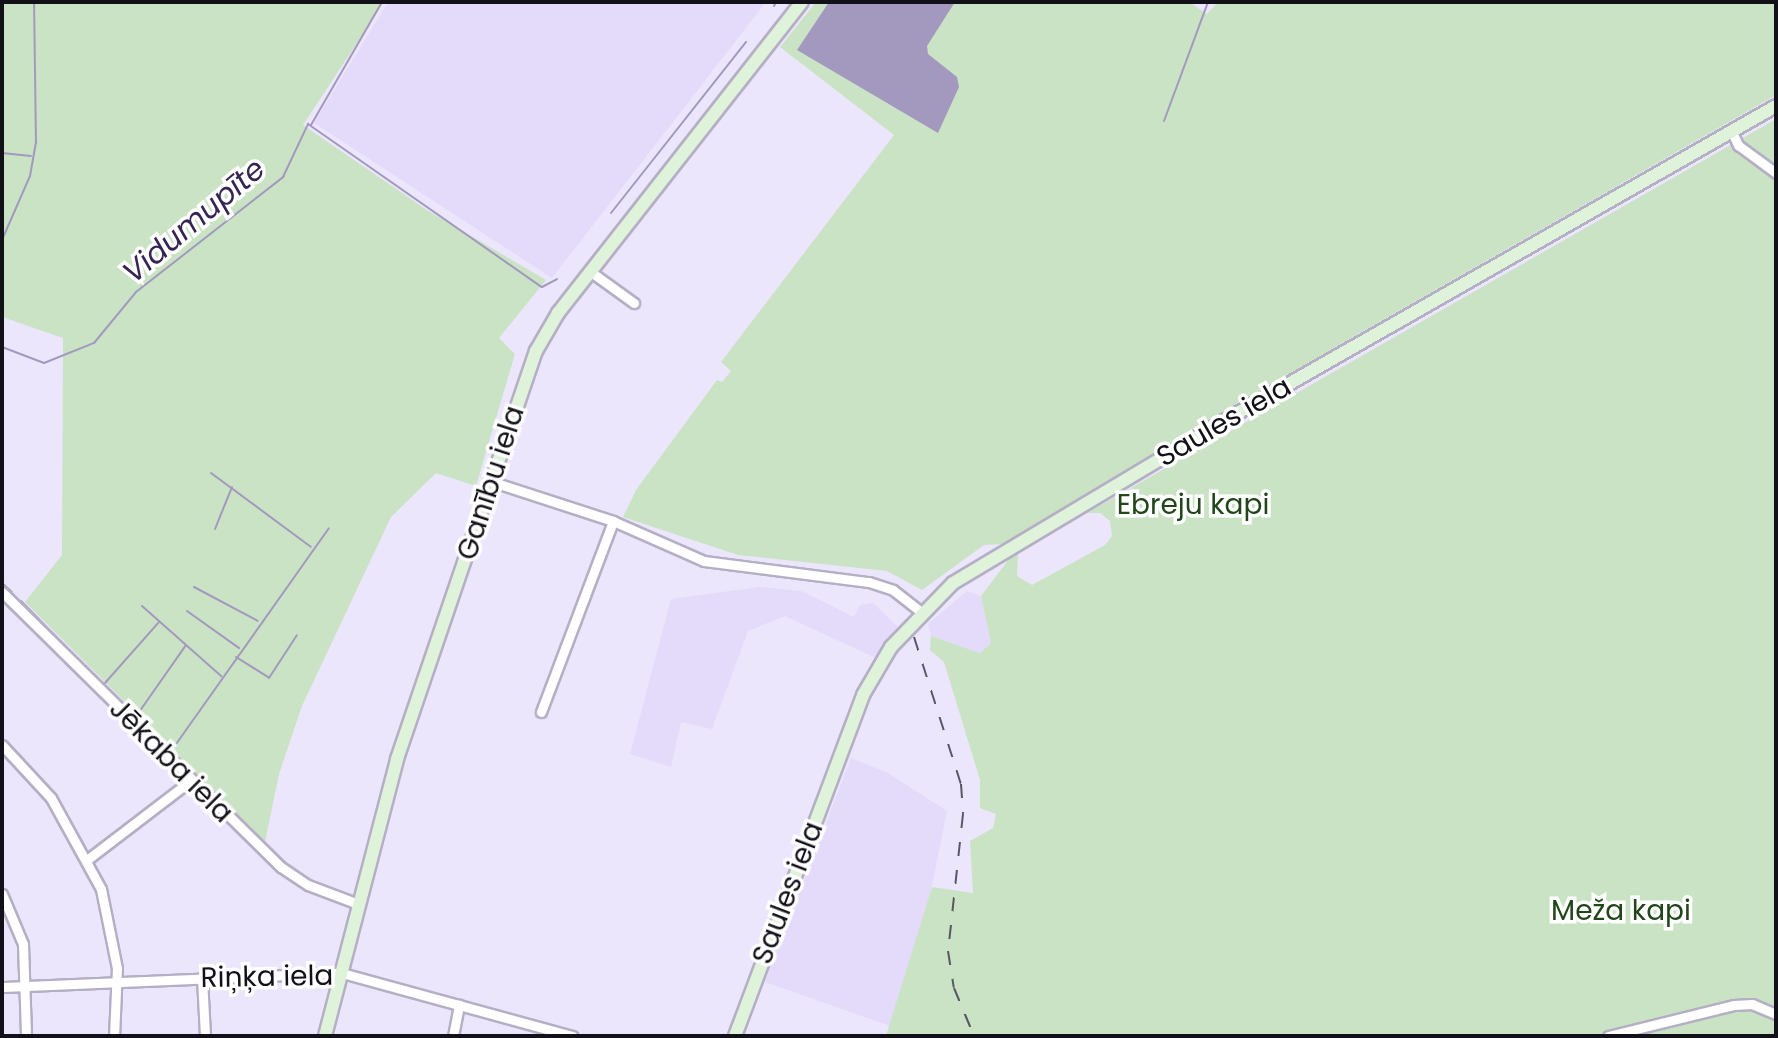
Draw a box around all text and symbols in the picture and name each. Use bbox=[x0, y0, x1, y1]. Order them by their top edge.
water label: Vidumupīte bbox=[116, 151, 272, 291]
street label: Saules iela bbox=[1151, 370, 1297, 474]
street label: Ganību iela bbox=[450, 402, 532, 564]
park label: Ebreju kapi bbox=[1117, 488, 1269, 522]
street label: Jēkaba iela bbox=[102, 692, 240, 830]
street label: Saules iela bbox=[745, 817, 831, 969]
park label: Meža kapi bbox=[1551, 894, 1691, 928]
street label: Riņķa iela bbox=[200, 959, 334, 995]

